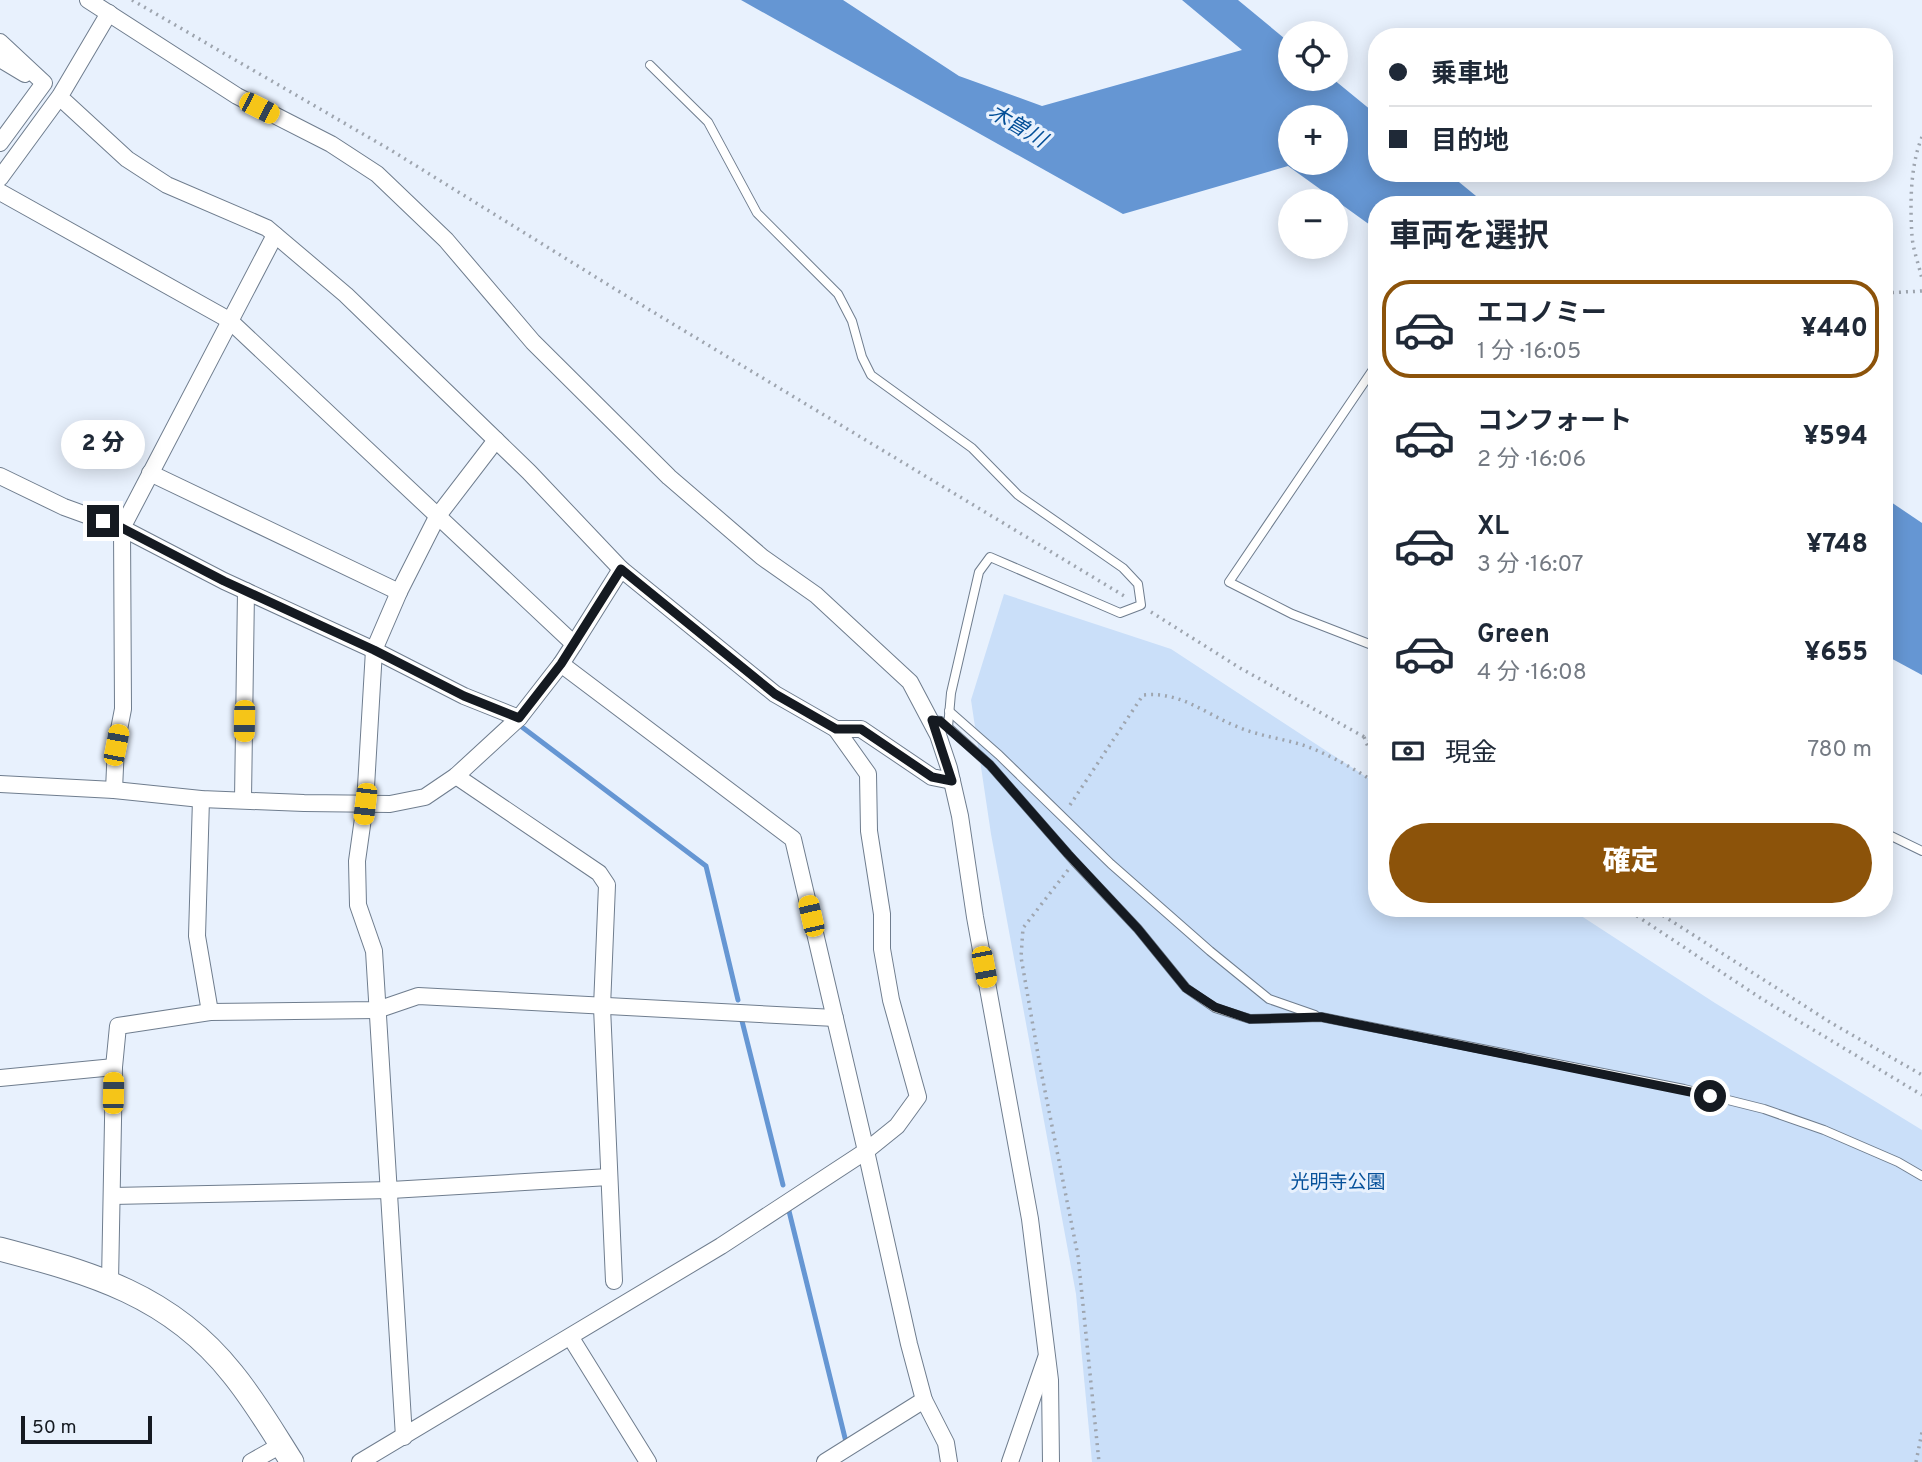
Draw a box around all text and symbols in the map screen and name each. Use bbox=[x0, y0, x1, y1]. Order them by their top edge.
map controls bbox=[1278, 21, 1348, 259]
button: locate bbox=[1278, 21, 1348, 91]
text: 乗車地 bbox=[1431, 59, 1509, 92]
car bbox=[236, 89, 283, 127]
water label: 木曽川 bbox=[983, 99, 1053, 156]
button: + bbox=[1278, 105, 1348, 175]
text: 目的地 bbox=[1431, 126, 1509, 159]
button: − bbox=[1278, 189, 1348, 259]
text: 車両を選択 bbox=[1389, 218, 1549, 258]
icon: car bbox=[1393, 298, 1456, 361]
text: エコノミー bbox=[1477, 298, 1607, 331]
text: ¥440 bbox=[1801, 313, 1868, 346]
text: 1 分 · 16:05 bbox=[1477, 338, 1581, 367]
icon: car bbox=[1393, 406, 1456, 469]
text: コンフォート bbox=[1477, 406, 1632, 439]
callout: 2 分 bbox=[61, 420, 145, 468]
text: ¥594 bbox=[1803, 421, 1868, 454]
text: 2 分 bbox=[82, 430, 124, 459]
text: 2 分 · 16:06 bbox=[1477, 446, 1586, 475]
route end bbox=[87, 505, 119, 537]
text: XL bbox=[1477, 511, 1509, 544]
icon: car bbox=[1393, 514, 1456, 577]
text: ¥748 bbox=[1806, 529, 1868, 562]
text: 3 分 · 16:07 bbox=[1477, 551, 1584, 580]
text: Green bbox=[1477, 619, 1550, 652]
icon: car bbox=[1393, 622, 1456, 685]
text: ¥655 bbox=[1804, 637, 1868, 670]
text: 4 分 · 16:08 bbox=[1477, 659, 1587, 688]
car bbox=[234, 700, 255, 742]
car bbox=[102, 722, 131, 768]
icon: cash bbox=[1389, 732, 1427, 770]
text: 780 m bbox=[1807, 736, 1872, 765]
text: 現金 bbox=[1445, 738, 1497, 771]
car bbox=[353, 782, 378, 826]
button: 確定 bbox=[1389, 823, 1872, 903]
car bbox=[797, 893, 826, 939]
car bbox=[970, 944, 999, 990]
car bbox=[103, 1072, 124, 1114]
route start bbox=[1694, 1080, 1726, 1112]
park label: 光明寺公園 bbox=[1290, 1171, 1386, 1195]
scale bar bbox=[21, 1413, 152, 1445]
text: 50 m bbox=[32, 1416, 77, 1440]

